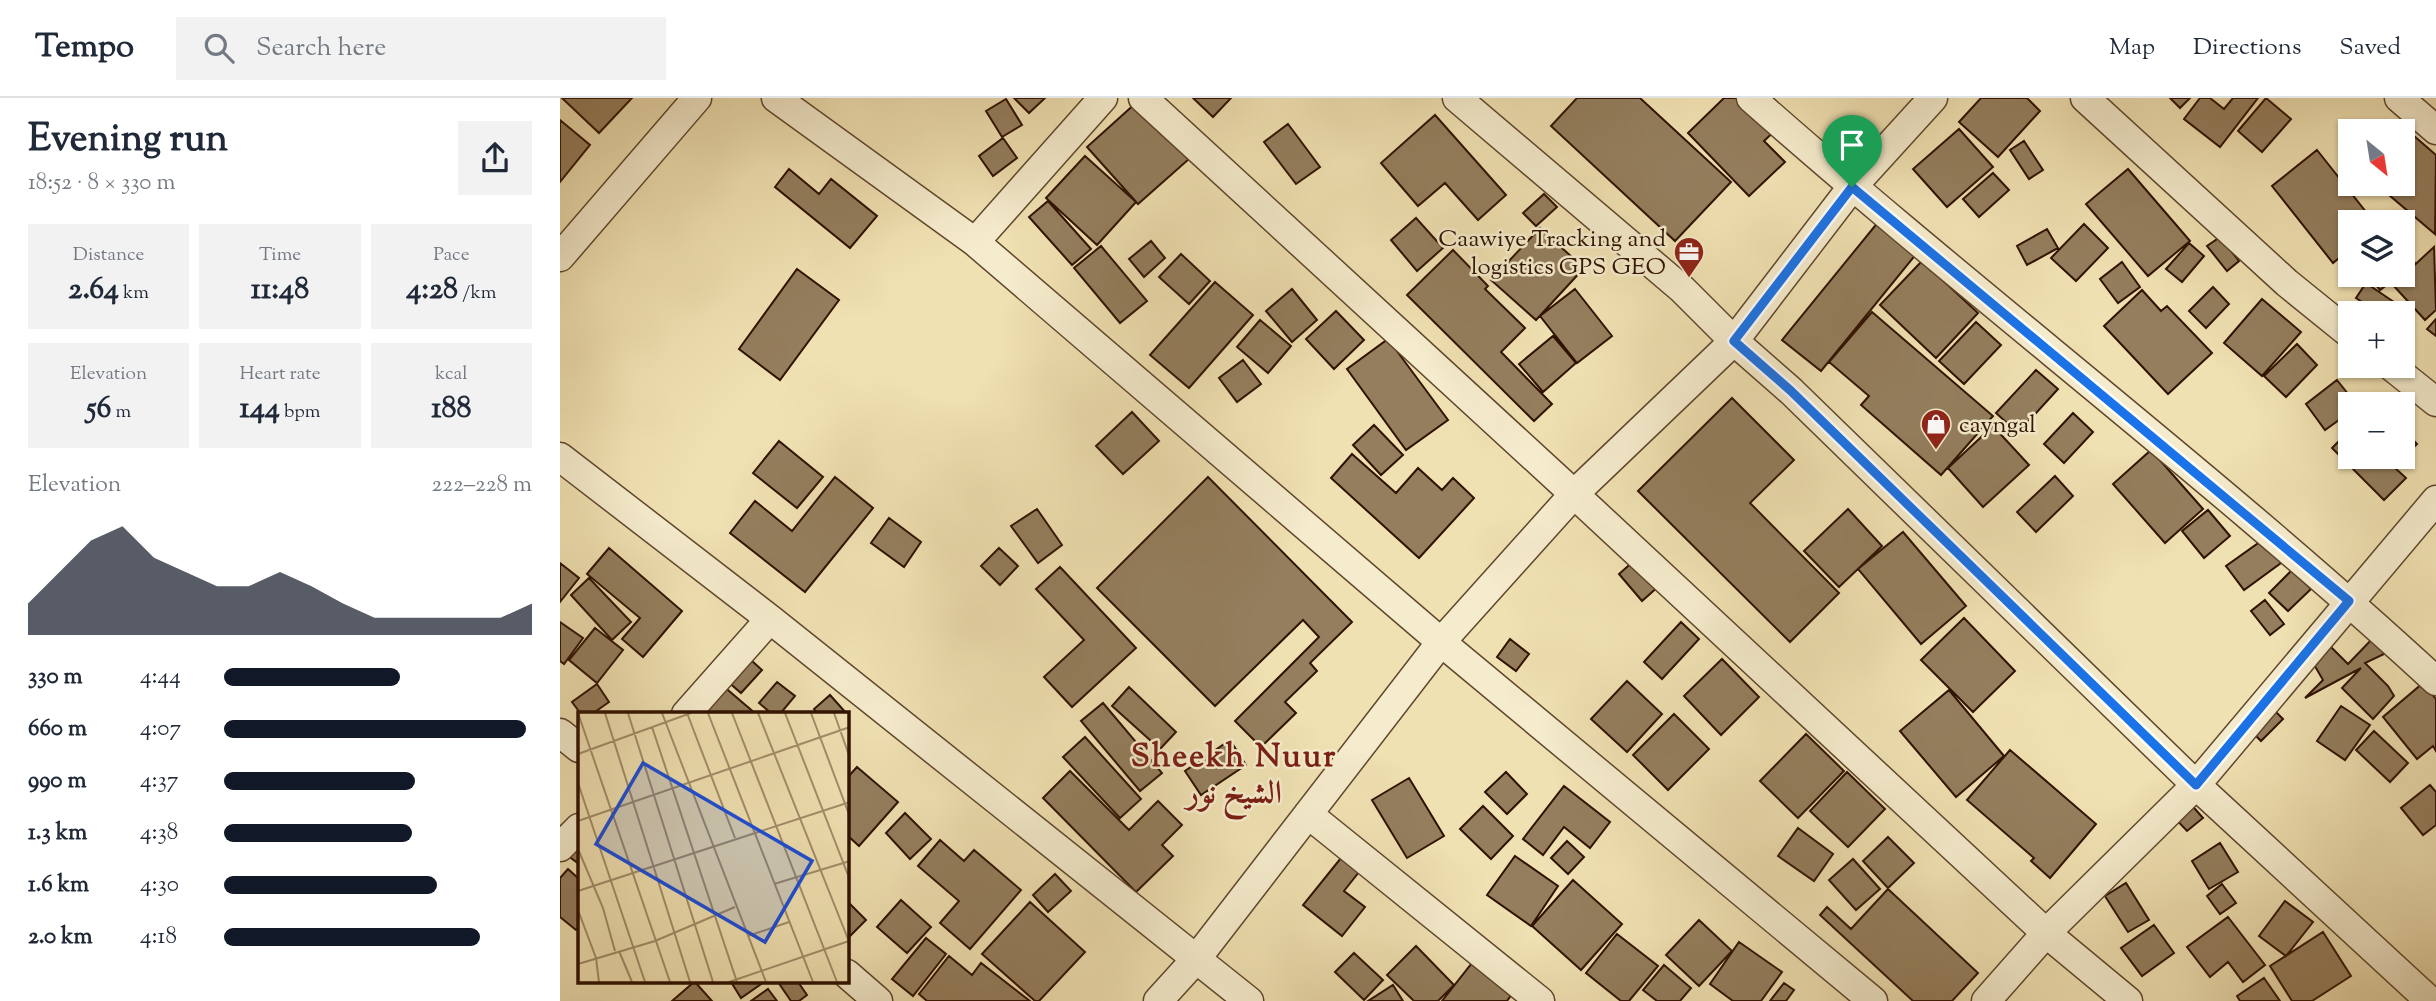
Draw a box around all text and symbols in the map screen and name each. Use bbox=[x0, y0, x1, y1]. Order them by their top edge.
search box bbox=[176, 17, 666, 80]
text: Tempo bbox=[35, 24, 134, 72]
icon: search bbox=[200, 29, 238, 67]
text: Search here bbox=[256, 30, 386, 67]
text: Map bbox=[2109, 31, 2155, 65]
text: Directions bbox=[2193, 31, 2301, 65]
text: Saved bbox=[2339, 31, 2401, 65]
text: Evening run bbox=[28, 114, 228, 168]
pin bbox=[1822, 115, 1882, 187]
north arrow bbox=[2338, 119, 2415, 196]
map controls bbox=[2338, 119, 2415, 469]
button: share bbox=[458, 121, 532, 195]
icon: arrive bbox=[1833, 126, 1871, 164]
text: 18:52 · 8 × 330 m bbox=[28, 167, 175, 200]
button: layers bbox=[2338, 210, 2415, 287]
place label: Caawiye Tracking and logistics GPS GEO bbox=[1438, 223, 1666, 285]
office icon: Caawiye Tracking and logistics GPS GEO bbox=[1672, 235, 1706, 279]
text: Distance bbox=[73, 242, 144, 269]
text: Time bbox=[259, 242, 301, 269]
text: Pace bbox=[433, 242, 470, 269]
text: 2.64 bbox=[68, 269, 119, 312]
text: 11:48 bbox=[251, 269, 309, 312]
text: 4:28 bbox=[406, 269, 458, 312]
text: km bbox=[119, 280, 149, 307]
text: /km bbox=[458, 280, 497, 307]
button: + bbox=[2338, 301, 2415, 378]
text: Elevation bbox=[70, 361, 147, 388]
text: Heart rate bbox=[239, 361, 321, 388]
text: kcal bbox=[435, 361, 468, 388]
text: 56 bbox=[86, 388, 111, 431]
text: 144 bbox=[240, 388, 280, 431]
text: 188 bbox=[431, 388, 471, 431]
button: − bbox=[2338, 392, 2415, 469]
text: m bbox=[111, 399, 131, 426]
text: bpm bbox=[280, 399, 320, 426]
shop icon: cayngal bbox=[1919, 407, 1953, 451]
place label: cayngal bbox=[1959, 409, 2036, 443]
text: Elevation bbox=[28, 469, 121, 502]
text: 222–228 m bbox=[431, 469, 532, 502]
text: 330 m bbox=[28, 661, 82, 694]
text: 4:44 bbox=[140, 661, 181, 694]
inset map bbox=[578, 712, 849, 984]
text: 660 m bbox=[28, 713, 87, 746]
text: 4:07 bbox=[140, 713, 181, 746]
district label: Sheekh Nuur الشيخ نور bbox=[1131, 735, 1337, 821]
text: 990 m bbox=[28, 765, 86, 798]
text: 4:37 bbox=[140, 765, 178, 798]
text: 1.3 km bbox=[28, 817, 87, 850]
text: 4:38 bbox=[140, 817, 178, 850]
text: 1.6 km bbox=[28, 869, 89, 902]
text: 4:30 bbox=[140, 869, 179, 902]
text: 2.0 km bbox=[28, 921, 93, 954]
text: 4:18 bbox=[140, 921, 177, 954]

